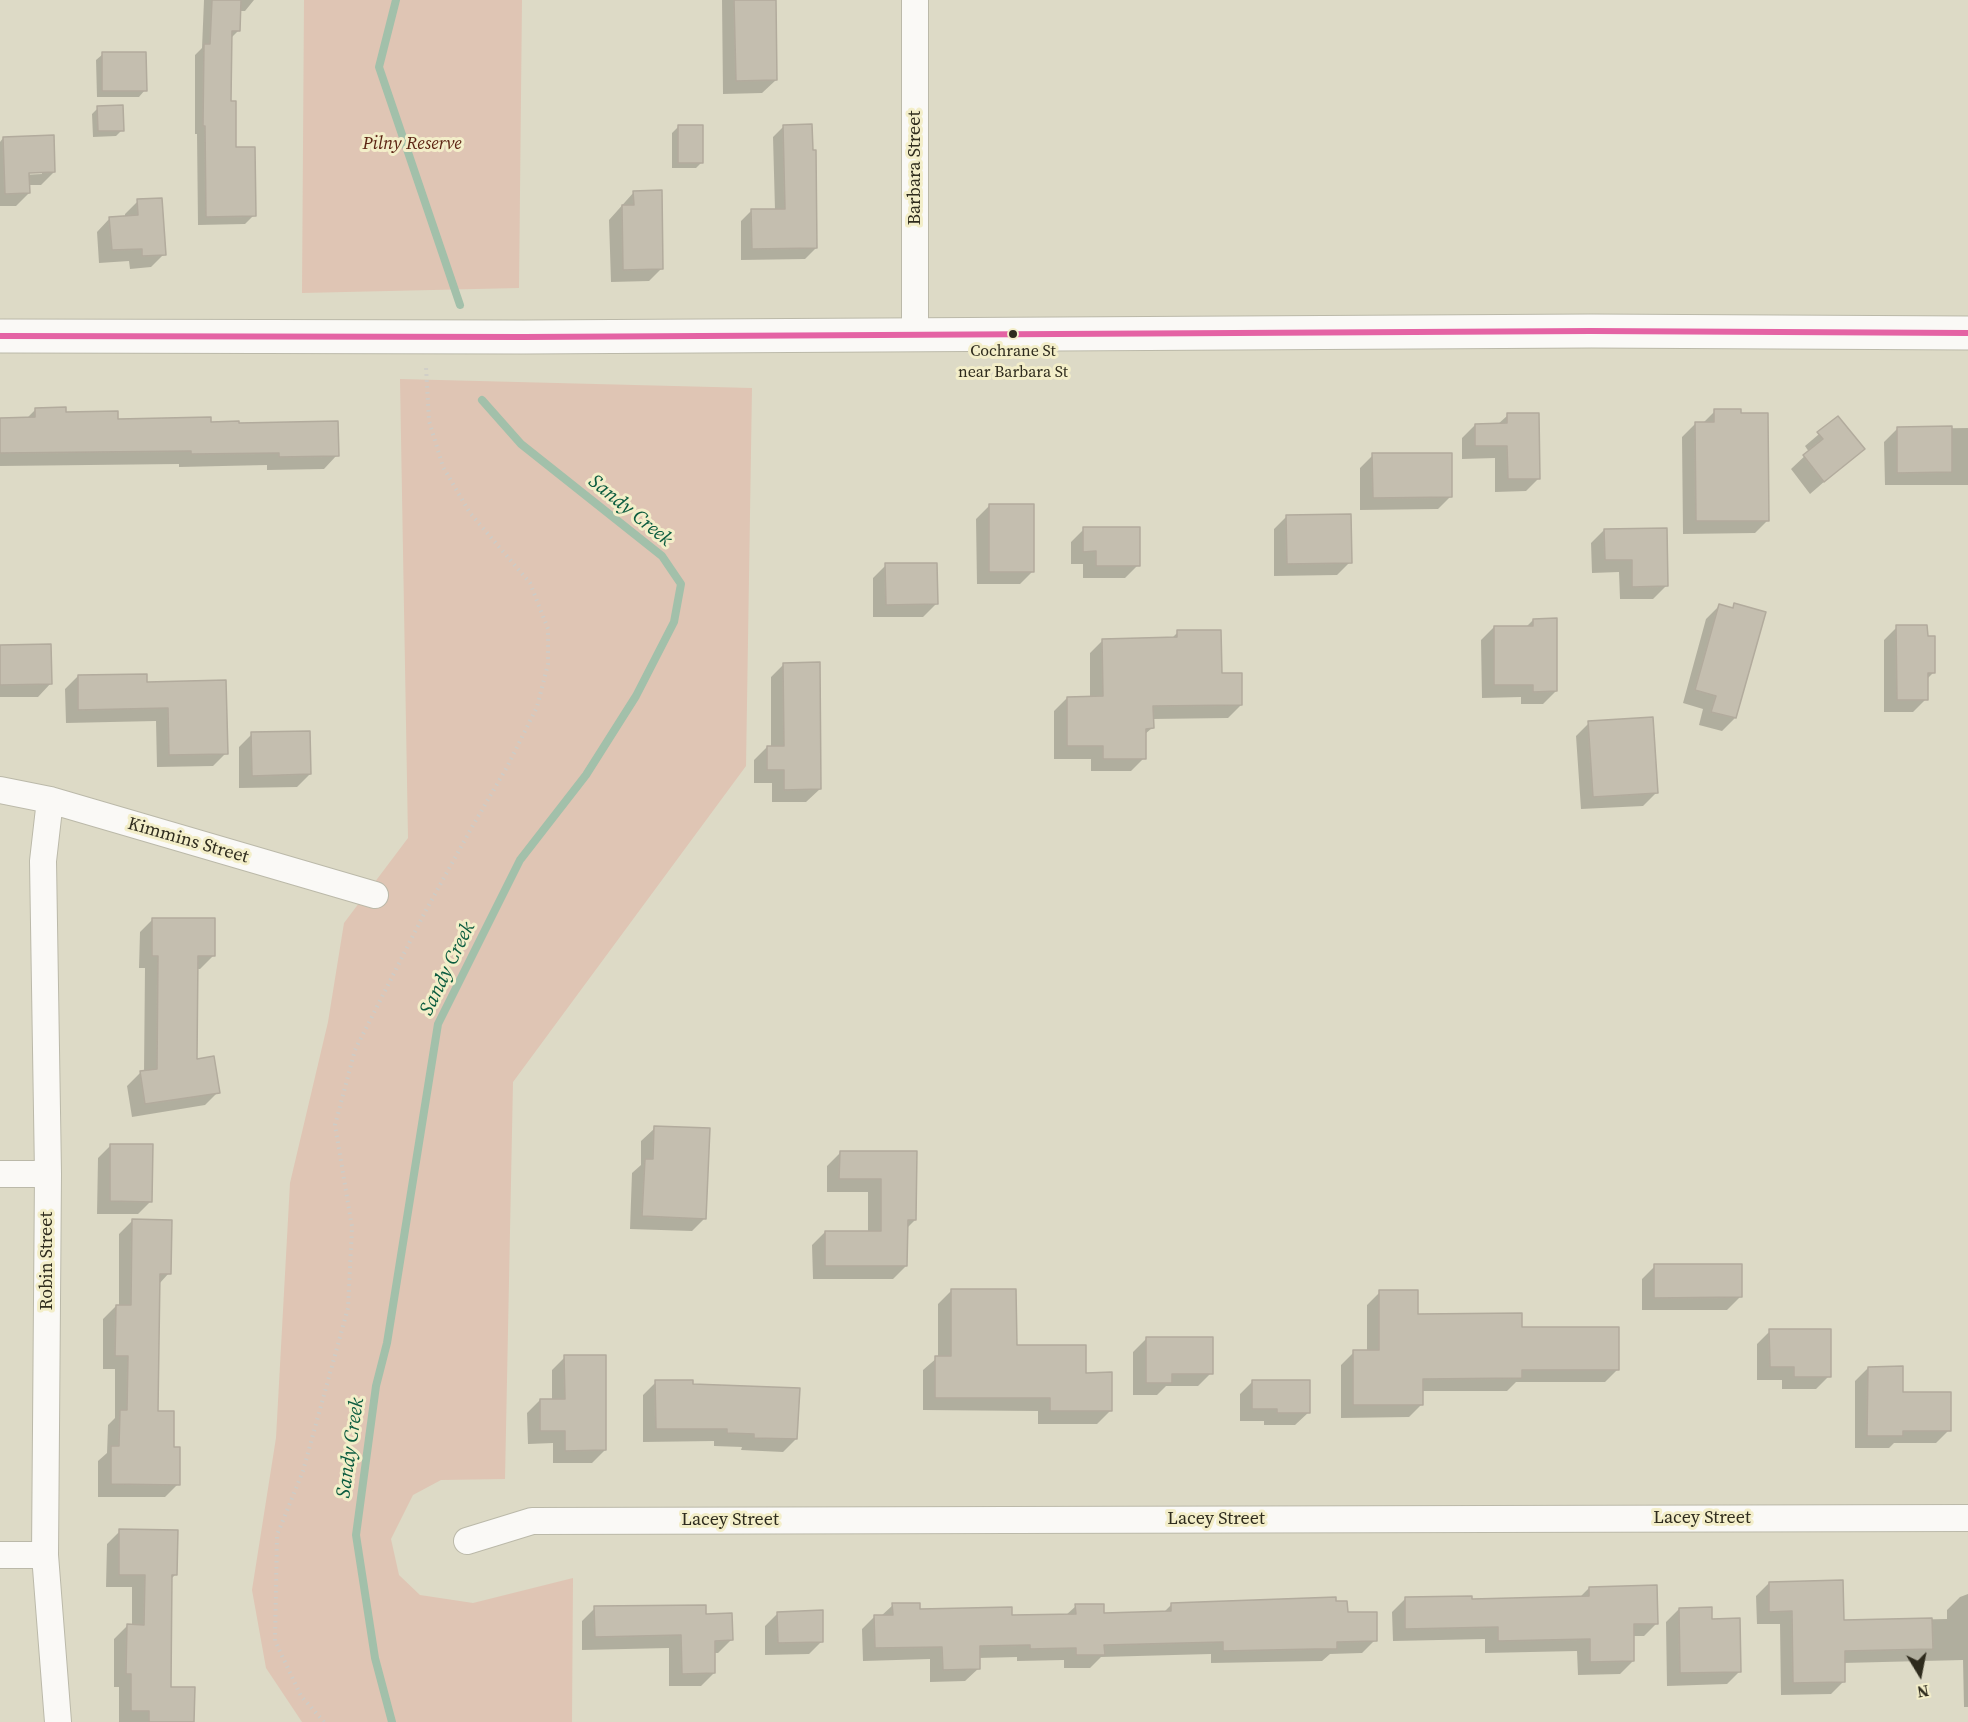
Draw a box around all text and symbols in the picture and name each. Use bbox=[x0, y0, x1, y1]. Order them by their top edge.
street label: Barbara Street bbox=[904, 111, 926, 225]
park label: Pilny Reserve bbox=[362, 133, 462, 155]
marker: Cochrane St near Barbara St bbox=[1007, 328, 1019, 340]
place label: Cochrane St near Barbara St bbox=[958, 342, 1068, 380]
water label: Sandy Creek bbox=[583, 470, 677, 552]
street label: Kimmins Street bbox=[125, 813, 251, 869]
water label: Sandy Creek bbox=[415, 918, 481, 1020]
street label: Robin Street bbox=[36, 1212, 58, 1310]
water label: Sandy Creek bbox=[332, 1396, 370, 1500]
street label: Lacey Street bbox=[1653, 1507, 1751, 1529]
street label: Lacey Street bbox=[1167, 1508, 1265, 1530]
street label: Lacey Street bbox=[681, 1509, 779, 1531]
north arrow bbox=[1890, 1644, 1950, 1704]
text: N bbox=[1915, 1680, 1931, 1704]

